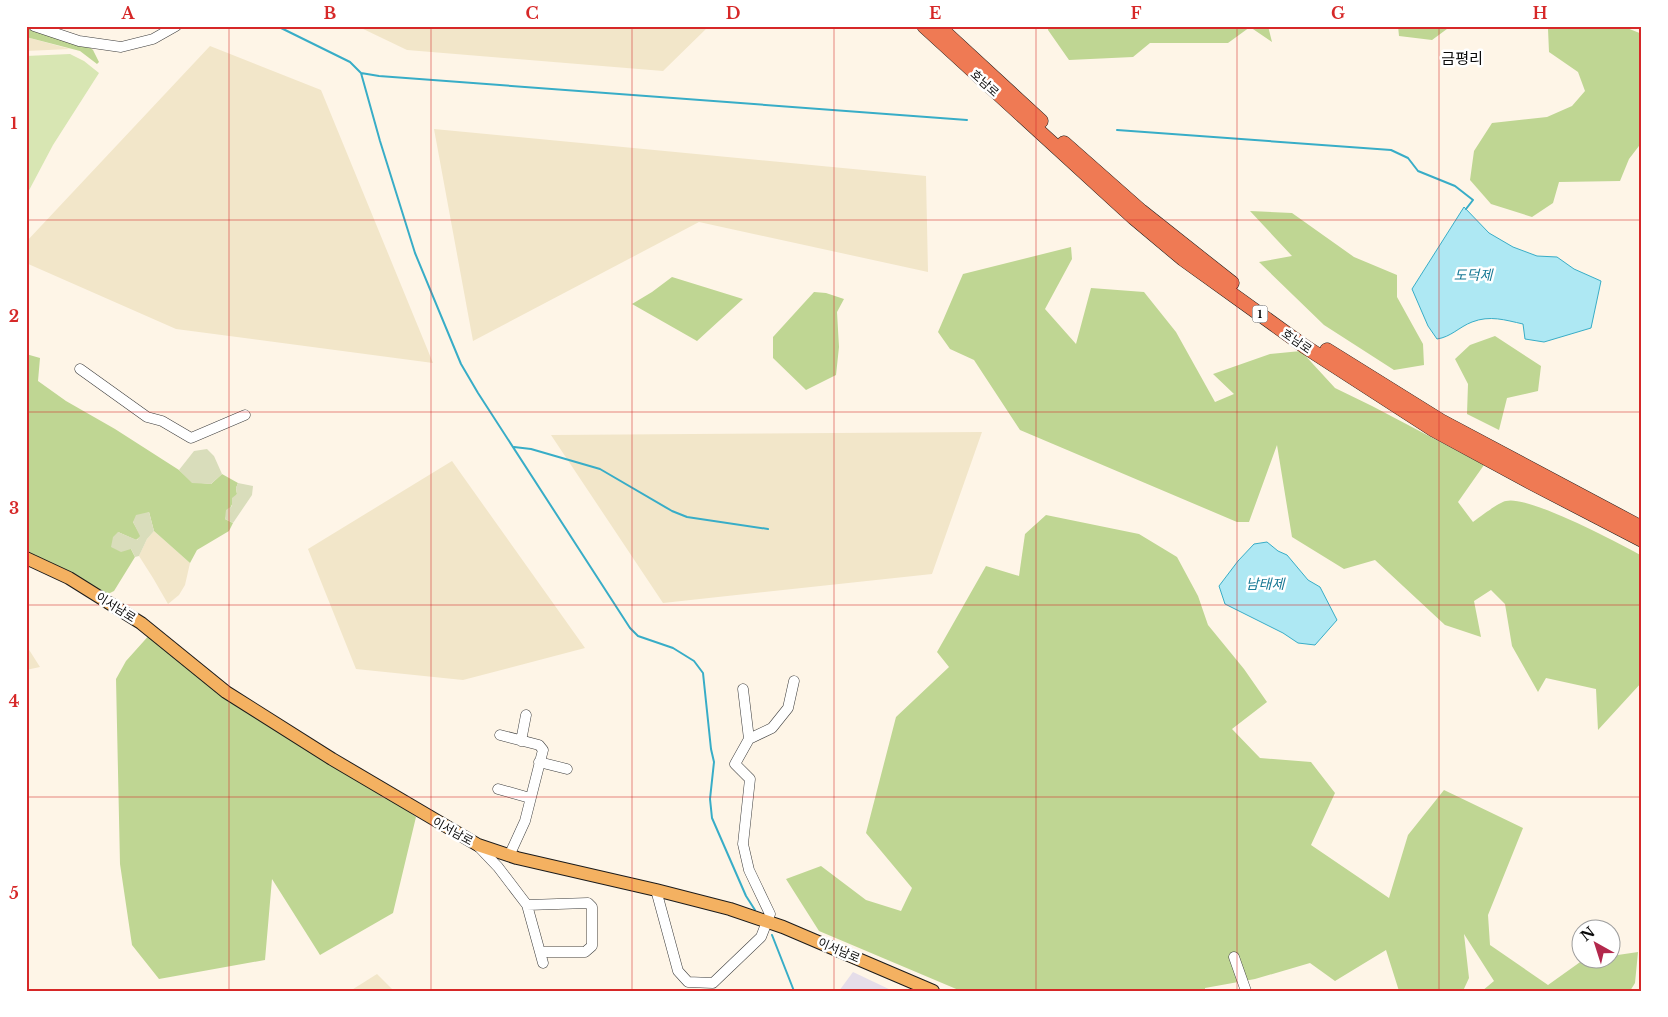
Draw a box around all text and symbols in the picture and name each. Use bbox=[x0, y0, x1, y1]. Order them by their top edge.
text: A bbox=[121, 3, 136, 23]
text: B bbox=[324, 3, 337, 23]
text: C bbox=[525, 3, 539, 23]
text: D bbox=[726, 3, 740, 23]
text: E bbox=[929, 3, 941, 23]
text: F bbox=[1130, 3, 1142, 23]
text: G bbox=[1331, 3, 1345, 23]
text: H bbox=[1532, 3, 1548, 23]
district label: 금평리 bbox=[1441, 49, 1483, 68]
street label: 호남로 bbox=[968, 66, 1002, 100]
text: 1 bbox=[11, 113, 18, 133]
water label: 도덕제 bbox=[1454, 266, 1494, 284]
text: 2 bbox=[9, 306, 19, 326]
road number: 1 bbox=[1252, 306, 1268, 322]
street label: 호남로 bbox=[1279, 325, 1315, 357]
text: 3 bbox=[9, 498, 19, 518]
water label: 남태제 bbox=[1246, 575, 1286, 593]
street label: 이서남로 bbox=[93, 589, 139, 625]
text: 4 bbox=[9, 691, 19, 711]
street label: 이서남로 bbox=[430, 814, 476, 848]
text: 5 bbox=[9, 883, 19, 903]
north arrow bbox=[1570, 920, 1620, 970]
text: N bbox=[1577, 923, 1599, 945]
street label: 이서남로 bbox=[816, 934, 862, 966]

